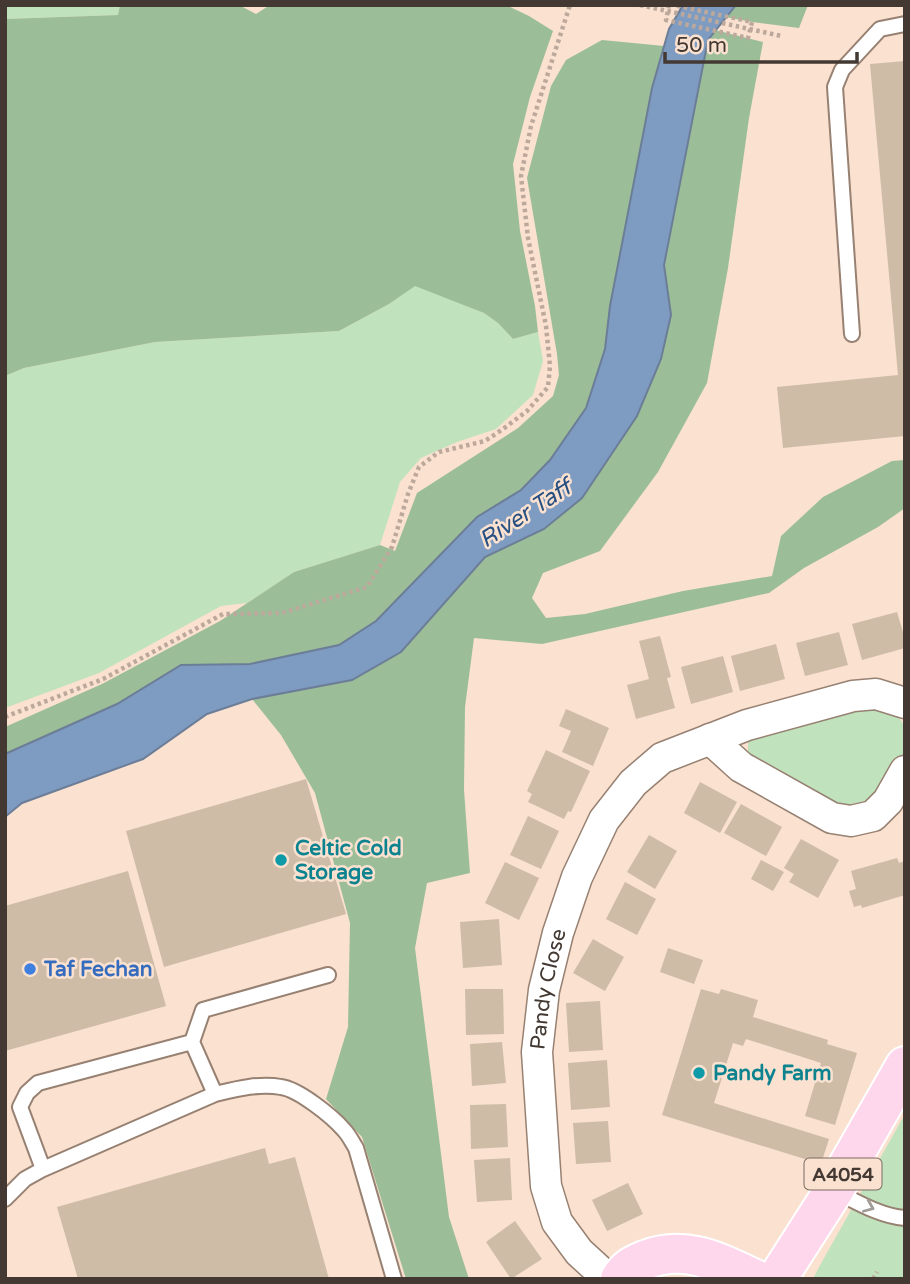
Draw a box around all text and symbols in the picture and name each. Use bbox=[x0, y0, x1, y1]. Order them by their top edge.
scale bar bbox=[665, 21, 858, 65]
text: 50 m bbox=[676, 33, 727, 58]
water label: River Taff bbox=[474, 471, 581, 554]
place label: Celtic Cold Storage bbox=[295, 836, 402, 885]
marker: Celtic Cold Storage bbox=[273, 852, 289, 868]
street label: Pandy Close bbox=[525, 926, 572, 1051]
place label: Taf Fechan bbox=[43, 957, 153, 982]
marker: Taf Fechan bbox=[22, 961, 38, 977]
place label: Pandy Farm bbox=[713, 1061, 831, 1086]
marker: Pandy Farm bbox=[691, 1065, 707, 1081]
road number: A4054 bbox=[804, 1158, 882, 1190]
one-way arrow bbox=[861, 1199, 874, 1213]

